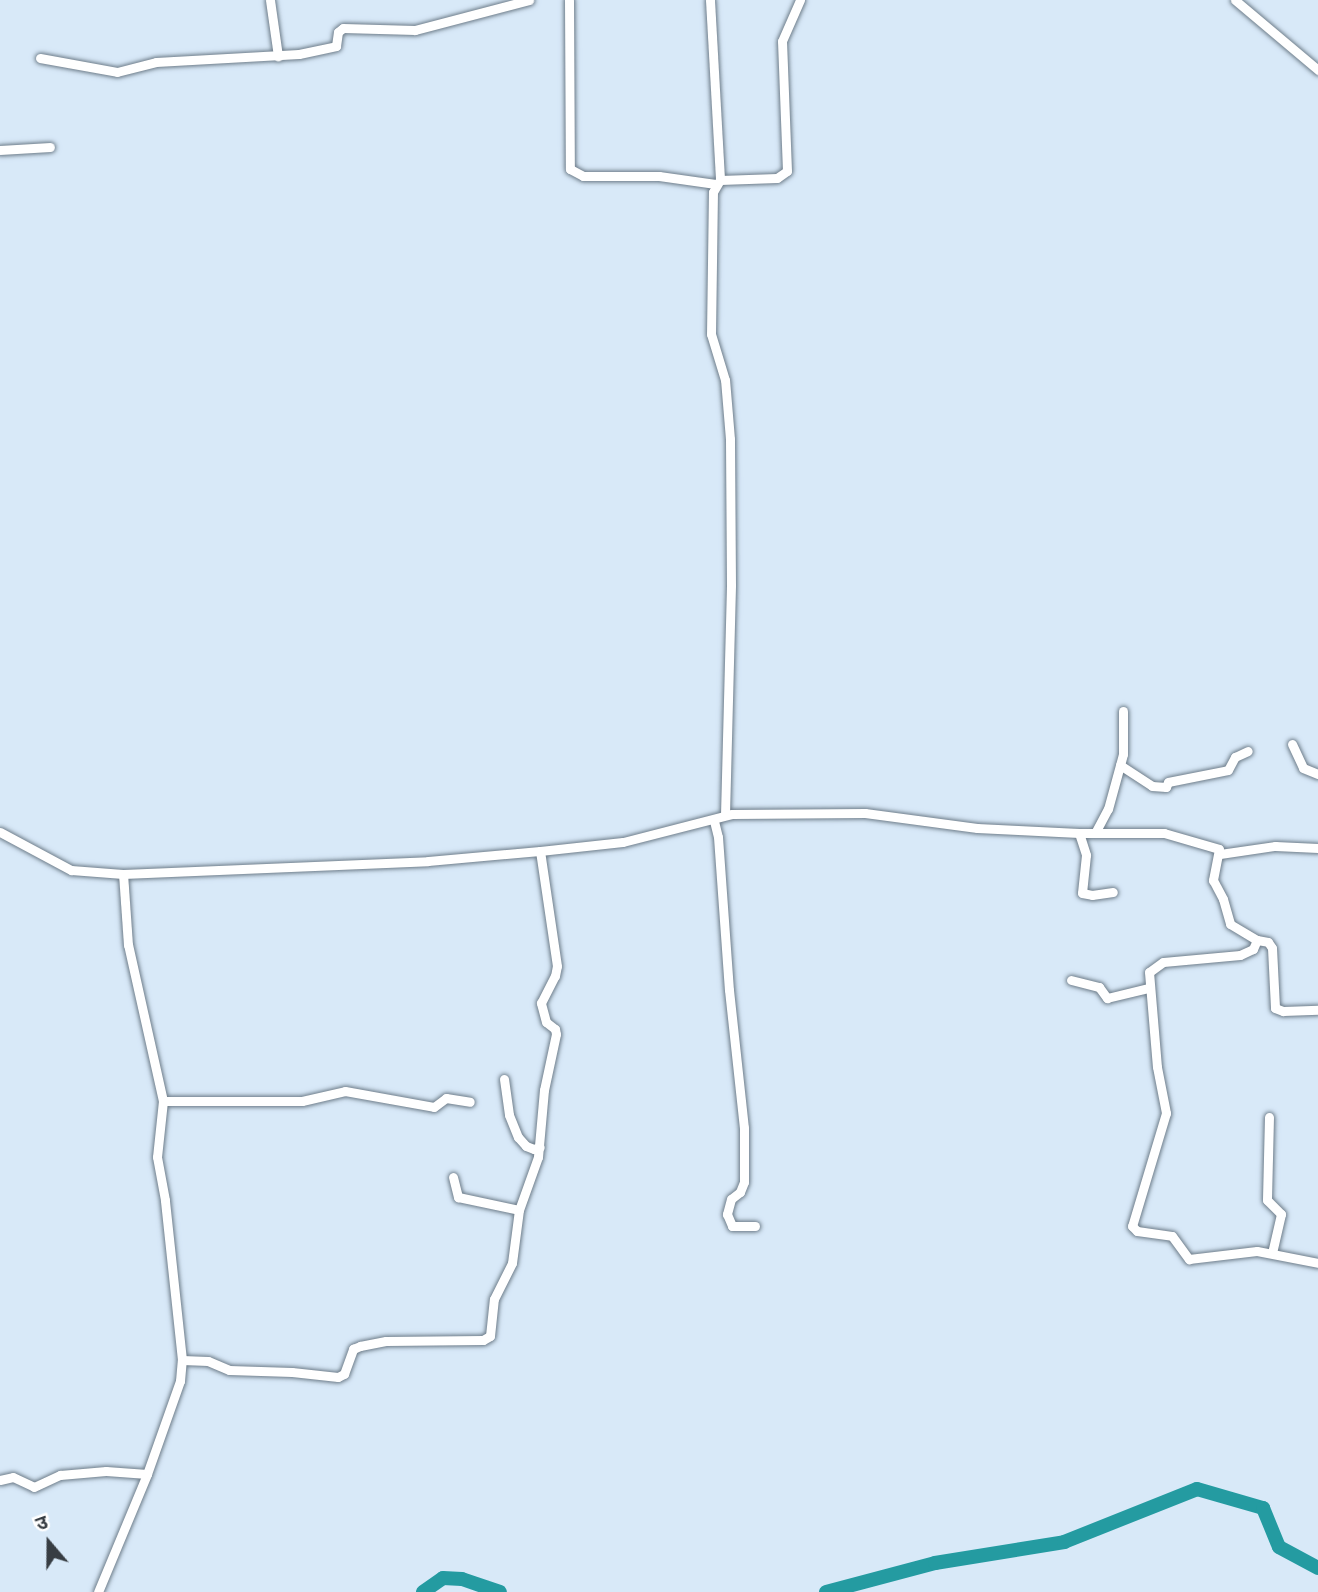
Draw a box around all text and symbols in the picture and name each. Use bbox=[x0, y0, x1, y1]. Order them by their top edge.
north arrow bbox=[14, 1508, 84, 1578]
text: उ bbox=[32, 1509, 51, 1536]

